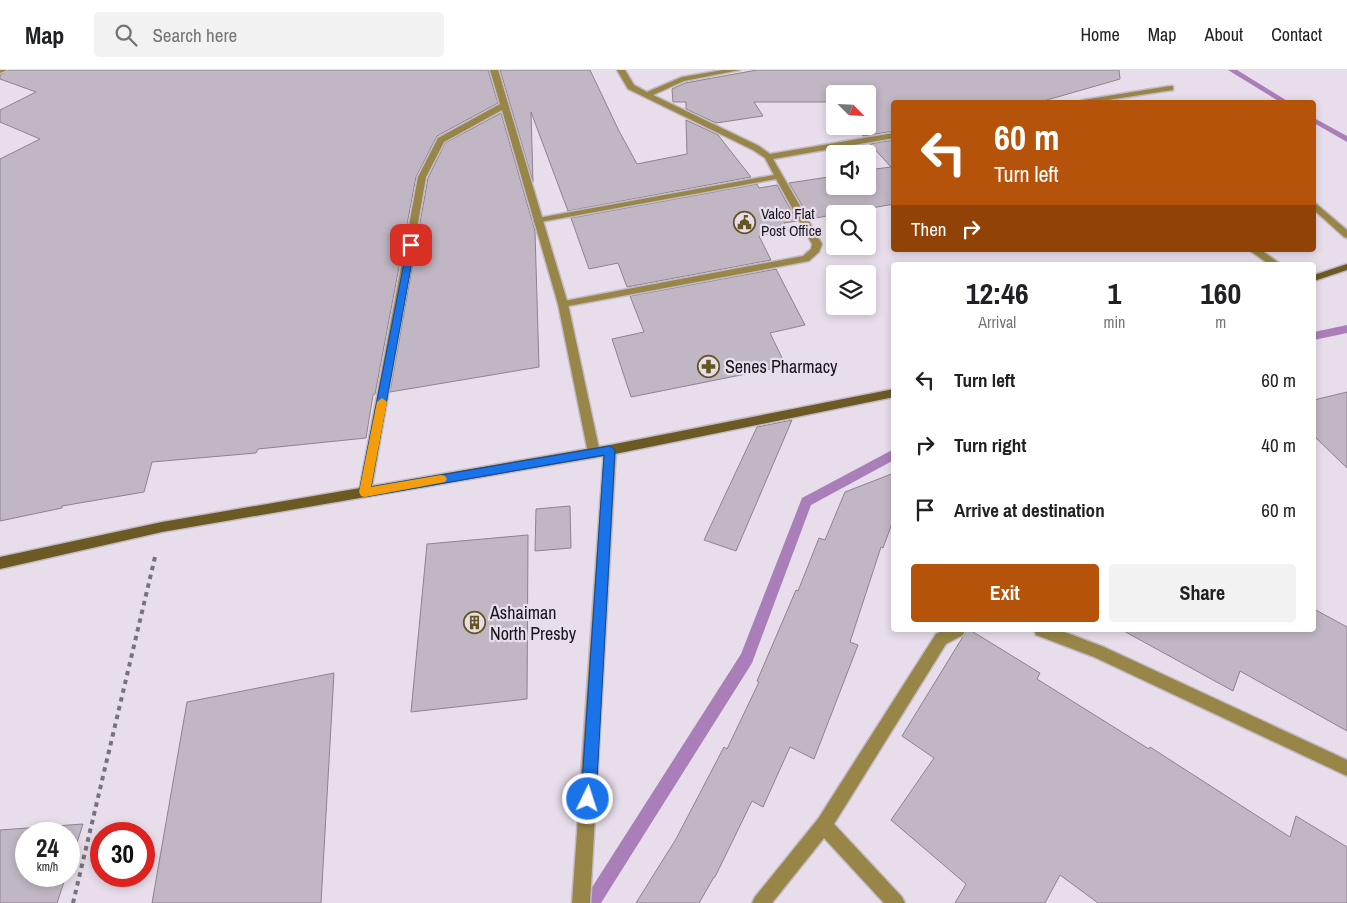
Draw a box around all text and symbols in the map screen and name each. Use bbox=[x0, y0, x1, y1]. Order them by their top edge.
search box bbox=[94, 12, 444, 57]
text: Map bbox=[25, 19, 64, 51]
icon: search bbox=[112, 21, 140, 49]
text: Search here bbox=[152, 22, 237, 48]
text: Home bbox=[1080, 22, 1120, 47]
text: Map bbox=[1148, 22, 1177, 47]
text: About bbox=[1205, 22, 1243, 47]
text: Contact bbox=[1271, 22, 1322, 47]
north arrow bbox=[826, 85, 876, 135]
map controls bbox=[826, 85, 876, 315]
text: 60 m bbox=[994, 114, 1059, 161]
icon: left bbox=[911, 120, 976, 185]
button: sound bbox=[826, 145, 876, 195]
text: Turn left bbox=[994, 159, 1059, 189]
place label: Valco Flat Post Office bbox=[761, 203, 822, 241]
button: search bbox=[826, 205, 876, 255]
public building icon: Valco Flat Post Office bbox=[733, 210, 757, 234]
icon: right bbox=[957, 215, 985, 243]
text: Then bbox=[911, 216, 947, 242]
pin bbox=[390, 224, 432, 266]
icon: arrive bbox=[397, 231, 425, 259]
button: layers bbox=[826, 265, 876, 315]
text: 12:46 bbox=[966, 273, 1029, 313]
text: 1 bbox=[1108, 273, 1121, 313]
text: 160 bbox=[1200, 273, 1241, 313]
text: Arrival bbox=[978, 311, 1016, 333]
text: min bbox=[1103, 311, 1125, 333]
text: m bbox=[1215, 311, 1226, 333]
pharmacy icon: Senes Pharmacy bbox=[697, 354, 721, 378]
place label: Senes Pharmacy bbox=[725, 354, 838, 379]
icon: left bbox=[911, 366, 939, 394]
text: Turn left bbox=[954, 367, 1015, 393]
text: 60 m bbox=[1261, 367, 1296, 393]
icon: right bbox=[911, 431, 939, 459]
text: Turn right bbox=[954, 432, 1026, 458]
text: 40 m bbox=[1261, 432, 1296, 458]
icon: arrive bbox=[911, 496, 939, 524]
text: Arrive at destination bbox=[954, 497, 1105, 523]
text: 60 m bbox=[1261, 497, 1296, 523]
button: Exit bbox=[911, 564, 1099, 622]
button: Share bbox=[1109, 564, 1296, 622]
place label: Ashaiman North Presby bbox=[489, 600, 577, 646]
building icon: Ashaiman North Presby bbox=[462, 610, 486, 634]
position arrow bbox=[561, 772, 613, 824]
speed limit sign: 30 bbox=[90, 822, 155, 887]
text: 24 bbox=[36, 831, 59, 865]
text: km/h bbox=[37, 859, 58, 875]

